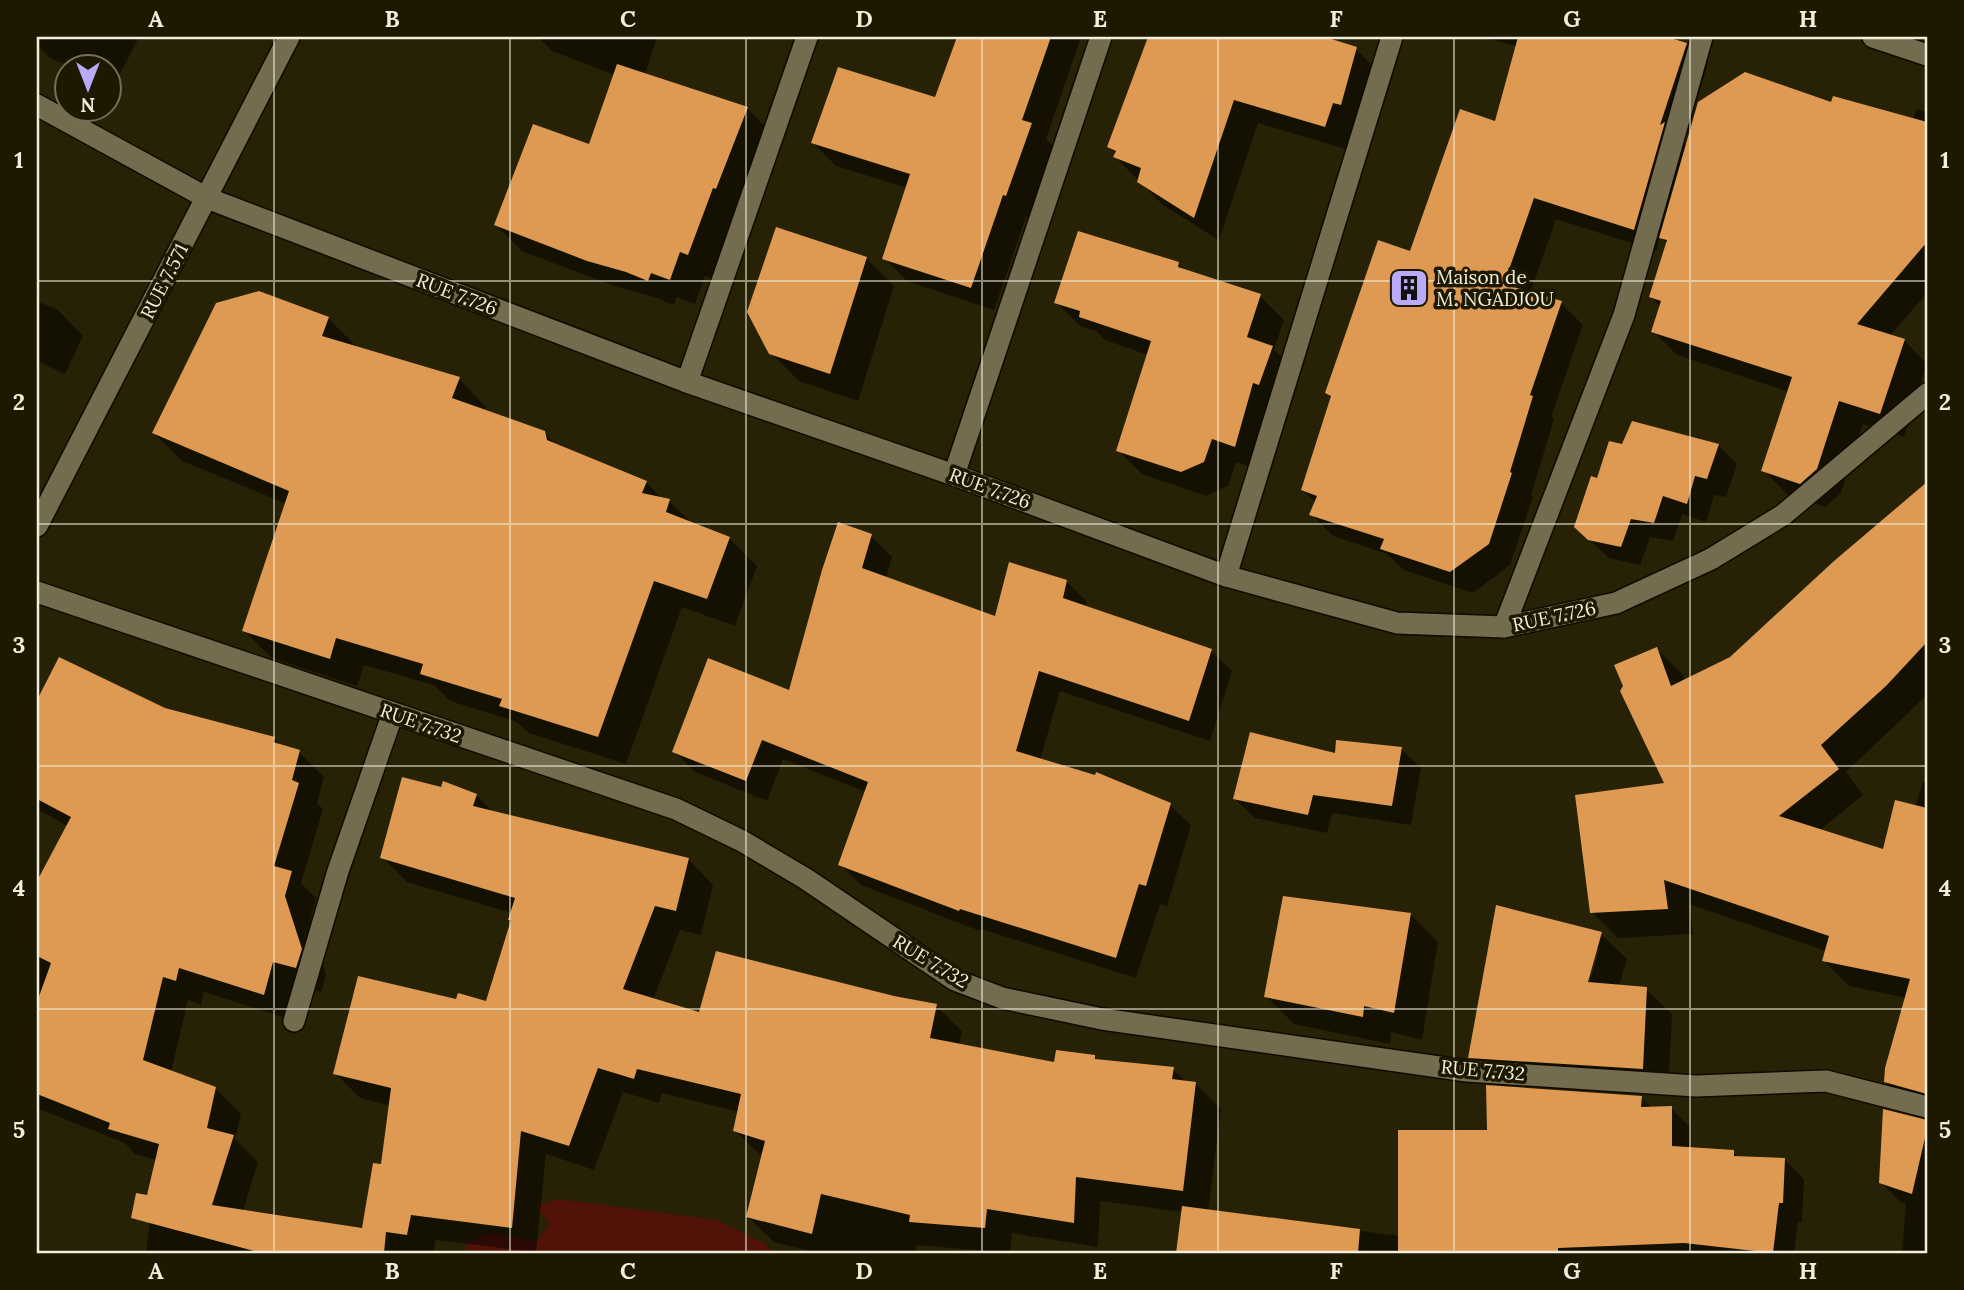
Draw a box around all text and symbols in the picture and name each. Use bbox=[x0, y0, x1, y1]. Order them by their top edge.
text: A bbox=[148, 4, 164, 33]
text: B bbox=[384, 4, 400, 33]
text: C bbox=[620, 4, 636, 33]
text: D bbox=[855, 4, 873, 33]
text: E bbox=[1093, 4, 1107, 33]
text: F bbox=[1329, 4, 1343, 33]
text: G bbox=[1563, 4, 1581, 33]
text: H bbox=[1799, 4, 1817, 33]
north arrow bbox=[52, 52, 122, 122]
text: N bbox=[80, 93, 95, 117]
text: 1 bbox=[14, 145, 24, 174]
text: 1 bbox=[1940, 145, 1950, 174]
street label: RUE 7.571 bbox=[135, 239, 193, 323]
place label: Maison de M. NGADJOU bbox=[1436, 265, 1554, 311]
building icon: Maison de M. NGADJOU bbox=[1388, 267, 1430, 309]
street label: RUE 7.726 bbox=[413, 268, 501, 320]
text: 2 bbox=[13, 387, 25, 416]
text: 2 bbox=[1939, 387, 1951, 416]
street label: RUE 7.726 bbox=[946, 462, 1034, 514]
street label: RUE 7.726 bbox=[1510, 595, 1598, 637]
text: 3 bbox=[13, 630, 25, 659]
text: 3 bbox=[1939, 630, 1951, 659]
street label: RUE 7.732 bbox=[377, 698, 465, 748]
text: 4 bbox=[13, 873, 25, 902]
text: 4 bbox=[1939, 873, 1951, 902]
street label: RUE 7.732 bbox=[889, 929, 973, 993]
street label: RUE 7.732 bbox=[1440, 1054, 1526, 1086]
text: 5 bbox=[13, 1115, 25, 1144]
text: 5 bbox=[1939, 1115, 1951, 1144]
text: A bbox=[148, 1256, 164, 1285]
text: B bbox=[384, 1256, 400, 1285]
text: C bbox=[620, 1256, 636, 1285]
text: D bbox=[855, 1256, 873, 1285]
text: E bbox=[1093, 1256, 1107, 1285]
text: F bbox=[1329, 1256, 1343, 1285]
text: G bbox=[1563, 1256, 1581, 1285]
text: H bbox=[1799, 1256, 1817, 1285]

